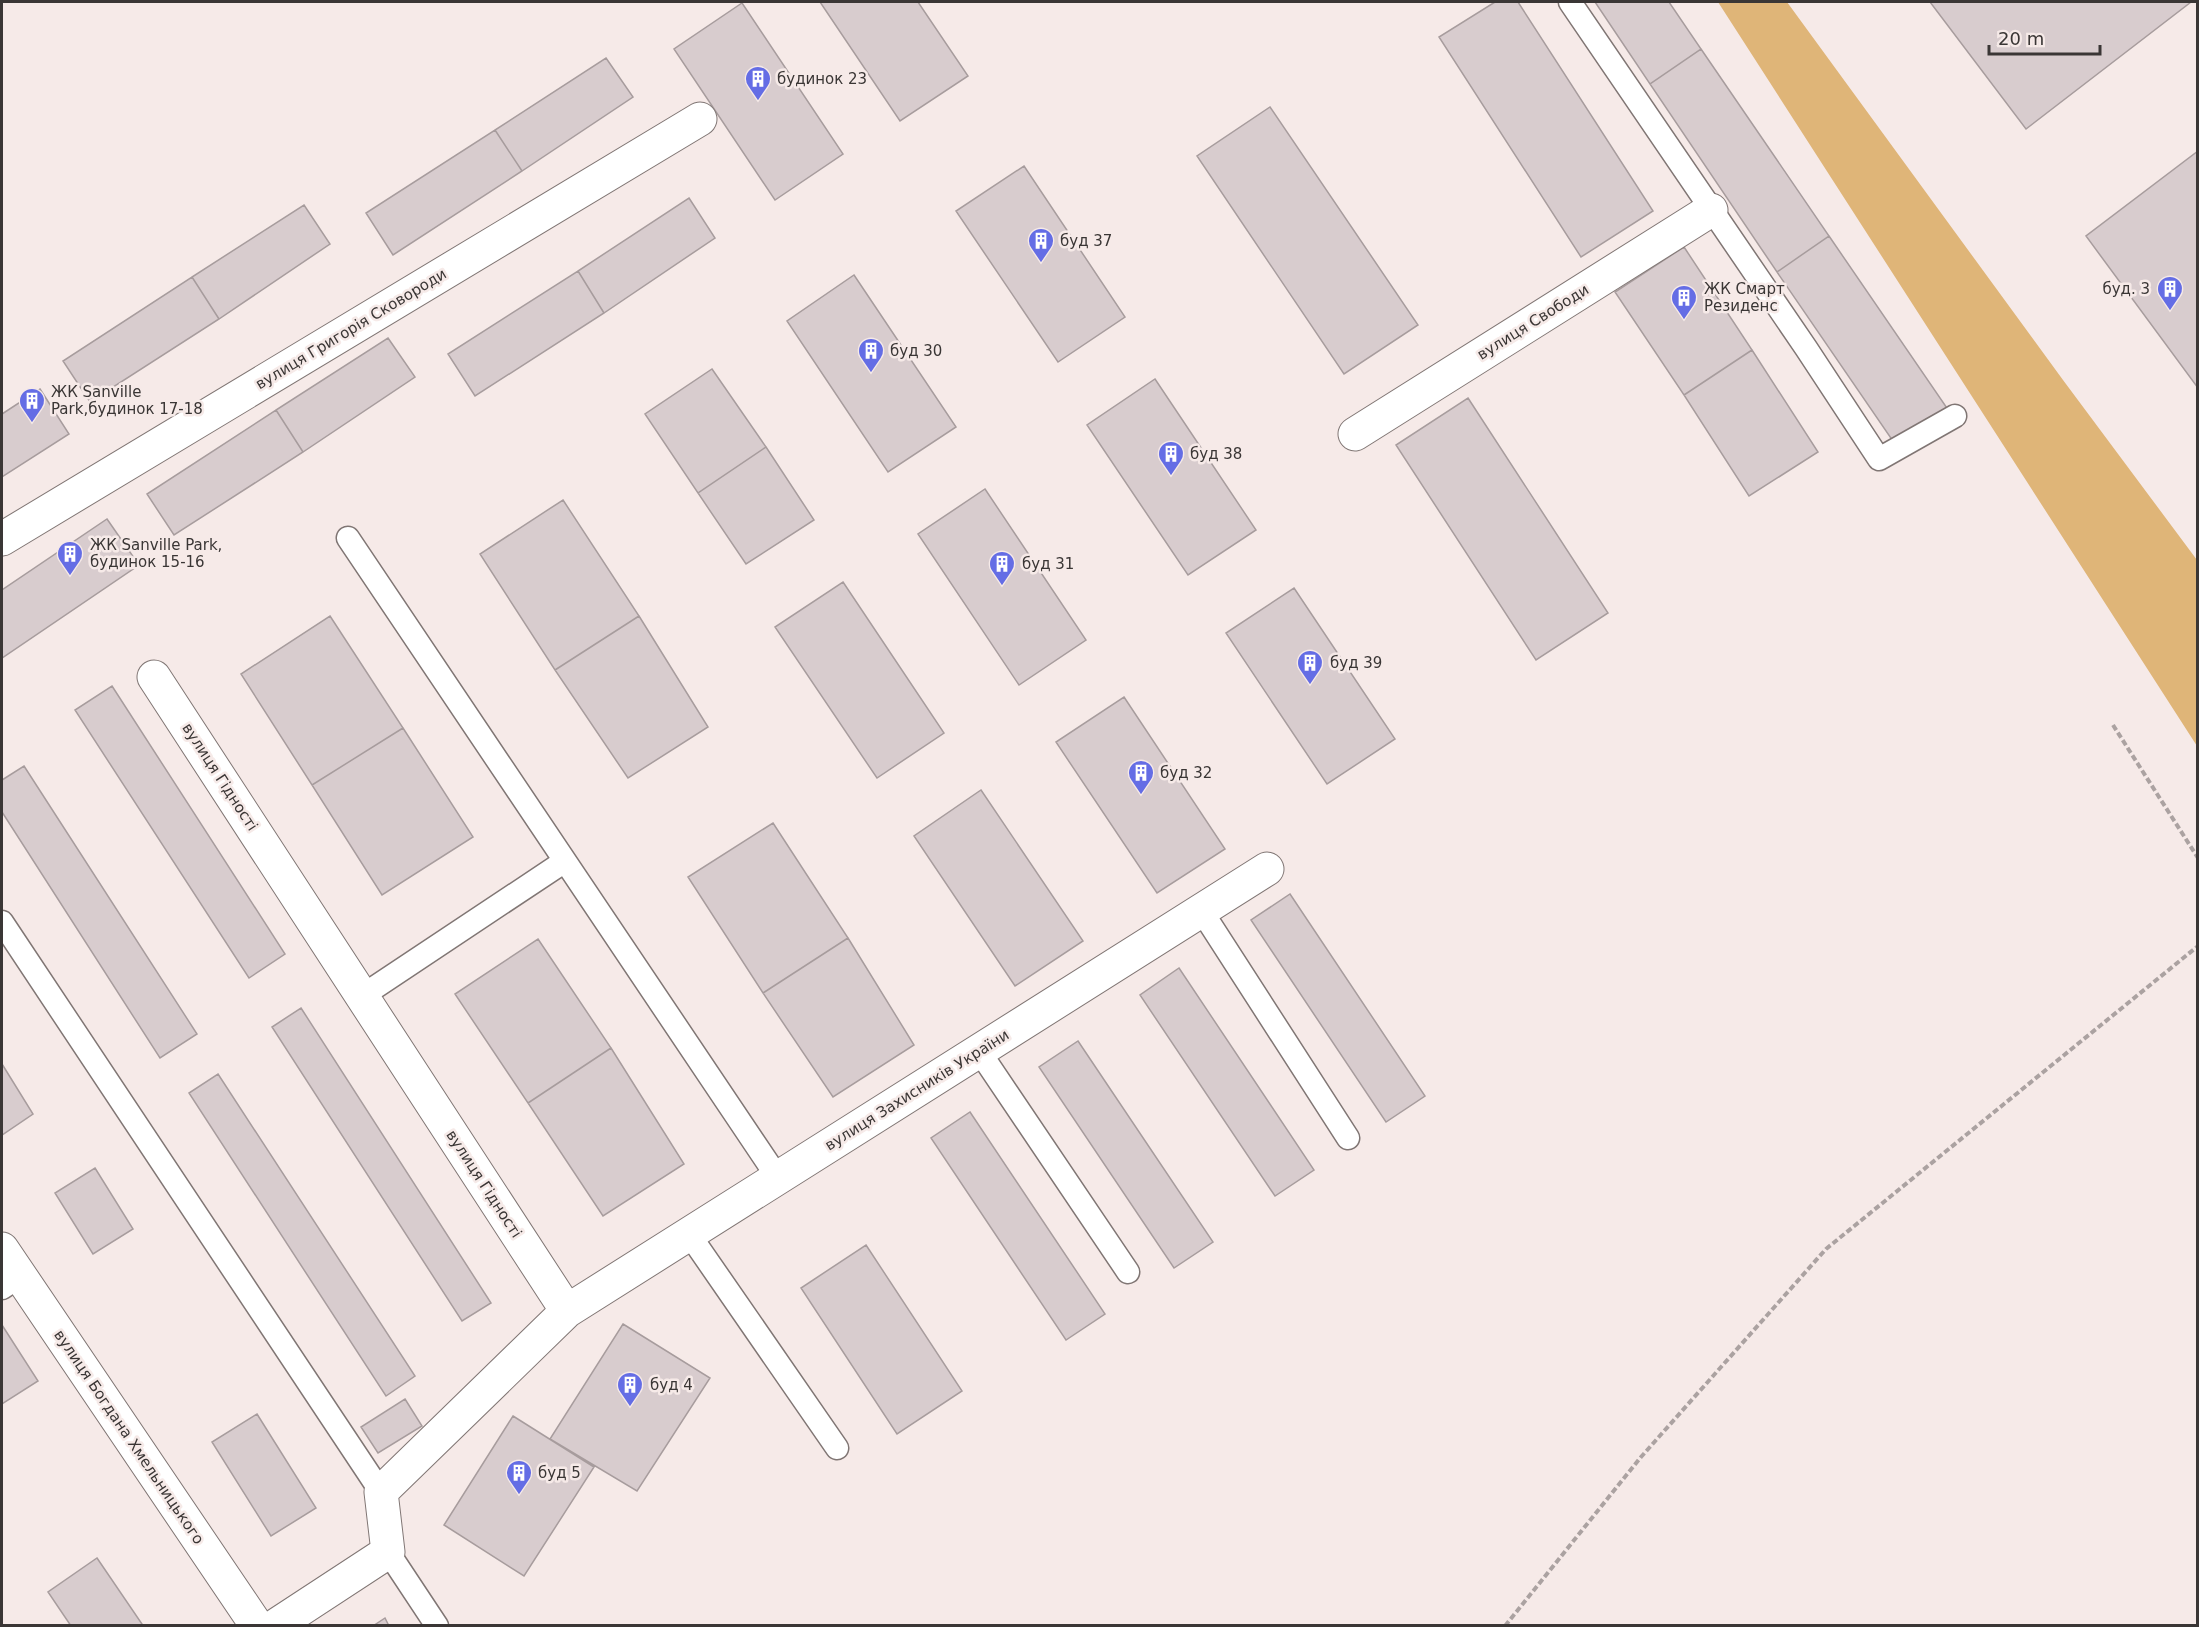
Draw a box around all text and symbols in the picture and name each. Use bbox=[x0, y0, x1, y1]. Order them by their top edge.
scale bar bbox=[1989, 18, 2100, 56]
text: 20 m bbox=[1998, 28, 2044, 49]
building icon: будинок 23 bbox=[743, 64, 773, 102]
place label: будинок 23 bbox=[777, 70, 867, 88]
building icon: буд 37 bbox=[1026, 226, 1056, 264]
place label: буд 37 bbox=[1060, 232, 1112, 250]
street label: вулиця Григорія Сковороди bbox=[252, 265, 450, 393]
building icon: буд. 3 bbox=[2155, 274, 2185, 312]
street label: вулиця Свободи bbox=[1474, 280, 1592, 364]
place label: ЖК Смарт Резиденс bbox=[1704, 280, 1785, 315]
place label: буд. 3 bbox=[2102, 280, 2150, 298]
building icon: ЖК Смарт Резиденс bbox=[1669, 283, 1699, 321]
building icon: буд 30 bbox=[856, 336, 886, 374]
place label: буд 30 bbox=[890, 342, 942, 360]
place label: ЖК Sanville Park,будинок 17-18 bbox=[51, 383, 203, 418]
building icon: ЖК Sanville Park,будинок 17-18 bbox=[17, 386, 47, 424]
building icon: буд 38 bbox=[1156, 439, 1186, 477]
place label: буд 38 bbox=[1190, 445, 1242, 463]
place label: ЖК Sanville Park, будинок 15-16 bbox=[90, 536, 222, 571]
building icon: ЖК Sanville Park, будинок 15-16 bbox=[55, 539, 85, 577]
building icon: буд 31 bbox=[987, 549, 1017, 587]
place label: буд 31 bbox=[1022, 555, 1074, 573]
building icon: буд 39 bbox=[1295, 648, 1325, 686]
place label: буд 39 bbox=[1330, 654, 1382, 672]
street label: вулиця Гідності bbox=[178, 720, 262, 834]
building icon: буд 32 bbox=[1126, 758, 1156, 796]
place label: буд 32 bbox=[1160, 764, 1212, 782]
street label: вулиця Захисників України bbox=[822, 1026, 1012, 1154]
street label: вулиця Гідності bbox=[442, 1127, 526, 1241]
street label: вулиця Богдана Хмельницького bbox=[50, 1326, 208, 1548]
building icon: буд 4 bbox=[615, 1370, 645, 1408]
place label: буд 4 bbox=[650, 1376, 693, 1394]
building icon: буд 5 bbox=[504, 1458, 534, 1496]
place label: буд 5 bbox=[538, 1464, 581, 1482]

